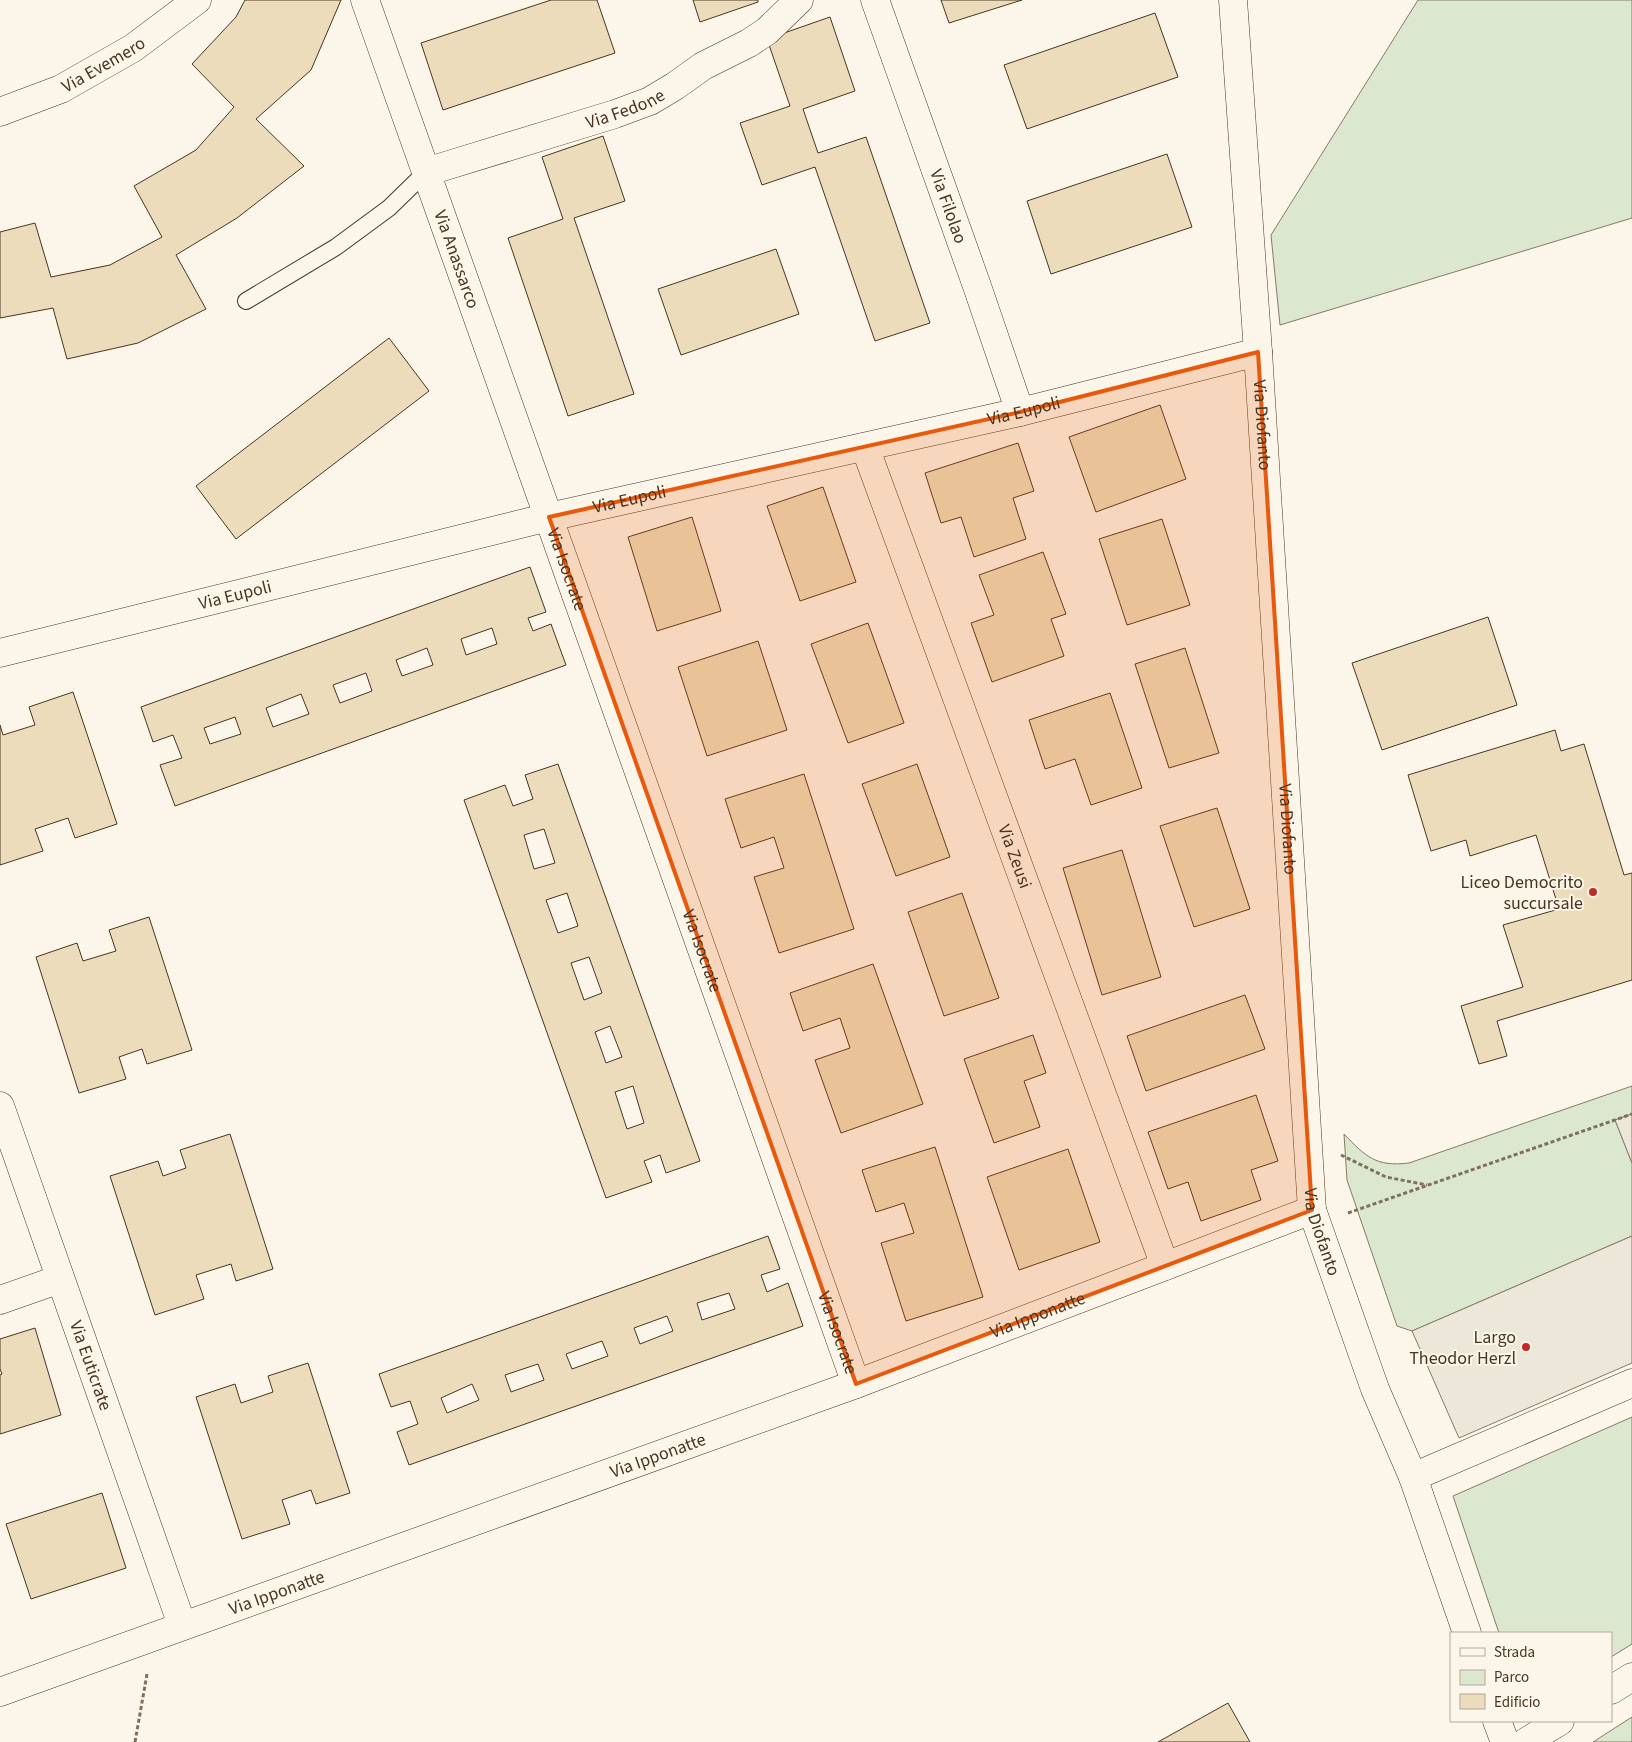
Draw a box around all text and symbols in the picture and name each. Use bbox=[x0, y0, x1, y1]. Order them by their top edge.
street label: Via Evemero bbox=[57, 31, 151, 99]
street label: Via Fedone bbox=[583, 83, 670, 135]
street label: Via Filolao bbox=[923, 166, 973, 247]
street label: Via Anassarco bbox=[427, 207, 485, 312]
street label: Via Diofanto bbox=[1247, 379, 1277, 471]
street label: Via Eupoli bbox=[985, 390, 1063, 432]
street label: Via Eupoli bbox=[590, 479, 669, 520]
street label: Via Isocrate bbox=[540, 525, 593, 614]
street label: Via Eupoli bbox=[196, 574, 274, 616]
street label: Via Diofanto bbox=[1272, 783, 1303, 875]
street label: Via Zeusi bbox=[991, 821, 1038, 892]
place label: Liceo Democrito succursale bbox=[1461, 870, 1583, 916]
marker: Liceo Democrito succursale bbox=[1587, 886, 1599, 898]
street label: Via Isocrate bbox=[676, 906, 728, 996]
street label: Via Diofanto bbox=[1298, 1187, 1346, 1279]
street label: Via Ipponatte bbox=[986, 1286, 1089, 1345]
street label: Via Isocrate bbox=[811, 1288, 863, 1378]
street label: Via Euticrate bbox=[63, 1317, 118, 1414]
place label: Largo Theodor Herzl bbox=[1409, 1325, 1516, 1371]
marker: Largo Theodor Herzl bbox=[1520, 1341, 1532, 1353]
street label: Via Ipponatte bbox=[607, 1427, 709, 1485]
street label: Via Ipponatte bbox=[225, 1564, 328, 1622]
legend bbox=[1450, 1632, 1612, 1722]
text: Strada bbox=[1494, 1642, 1535, 1663]
text: Parco bbox=[1494, 1667, 1529, 1688]
text: Edificio bbox=[1494, 1692, 1541, 1713]

